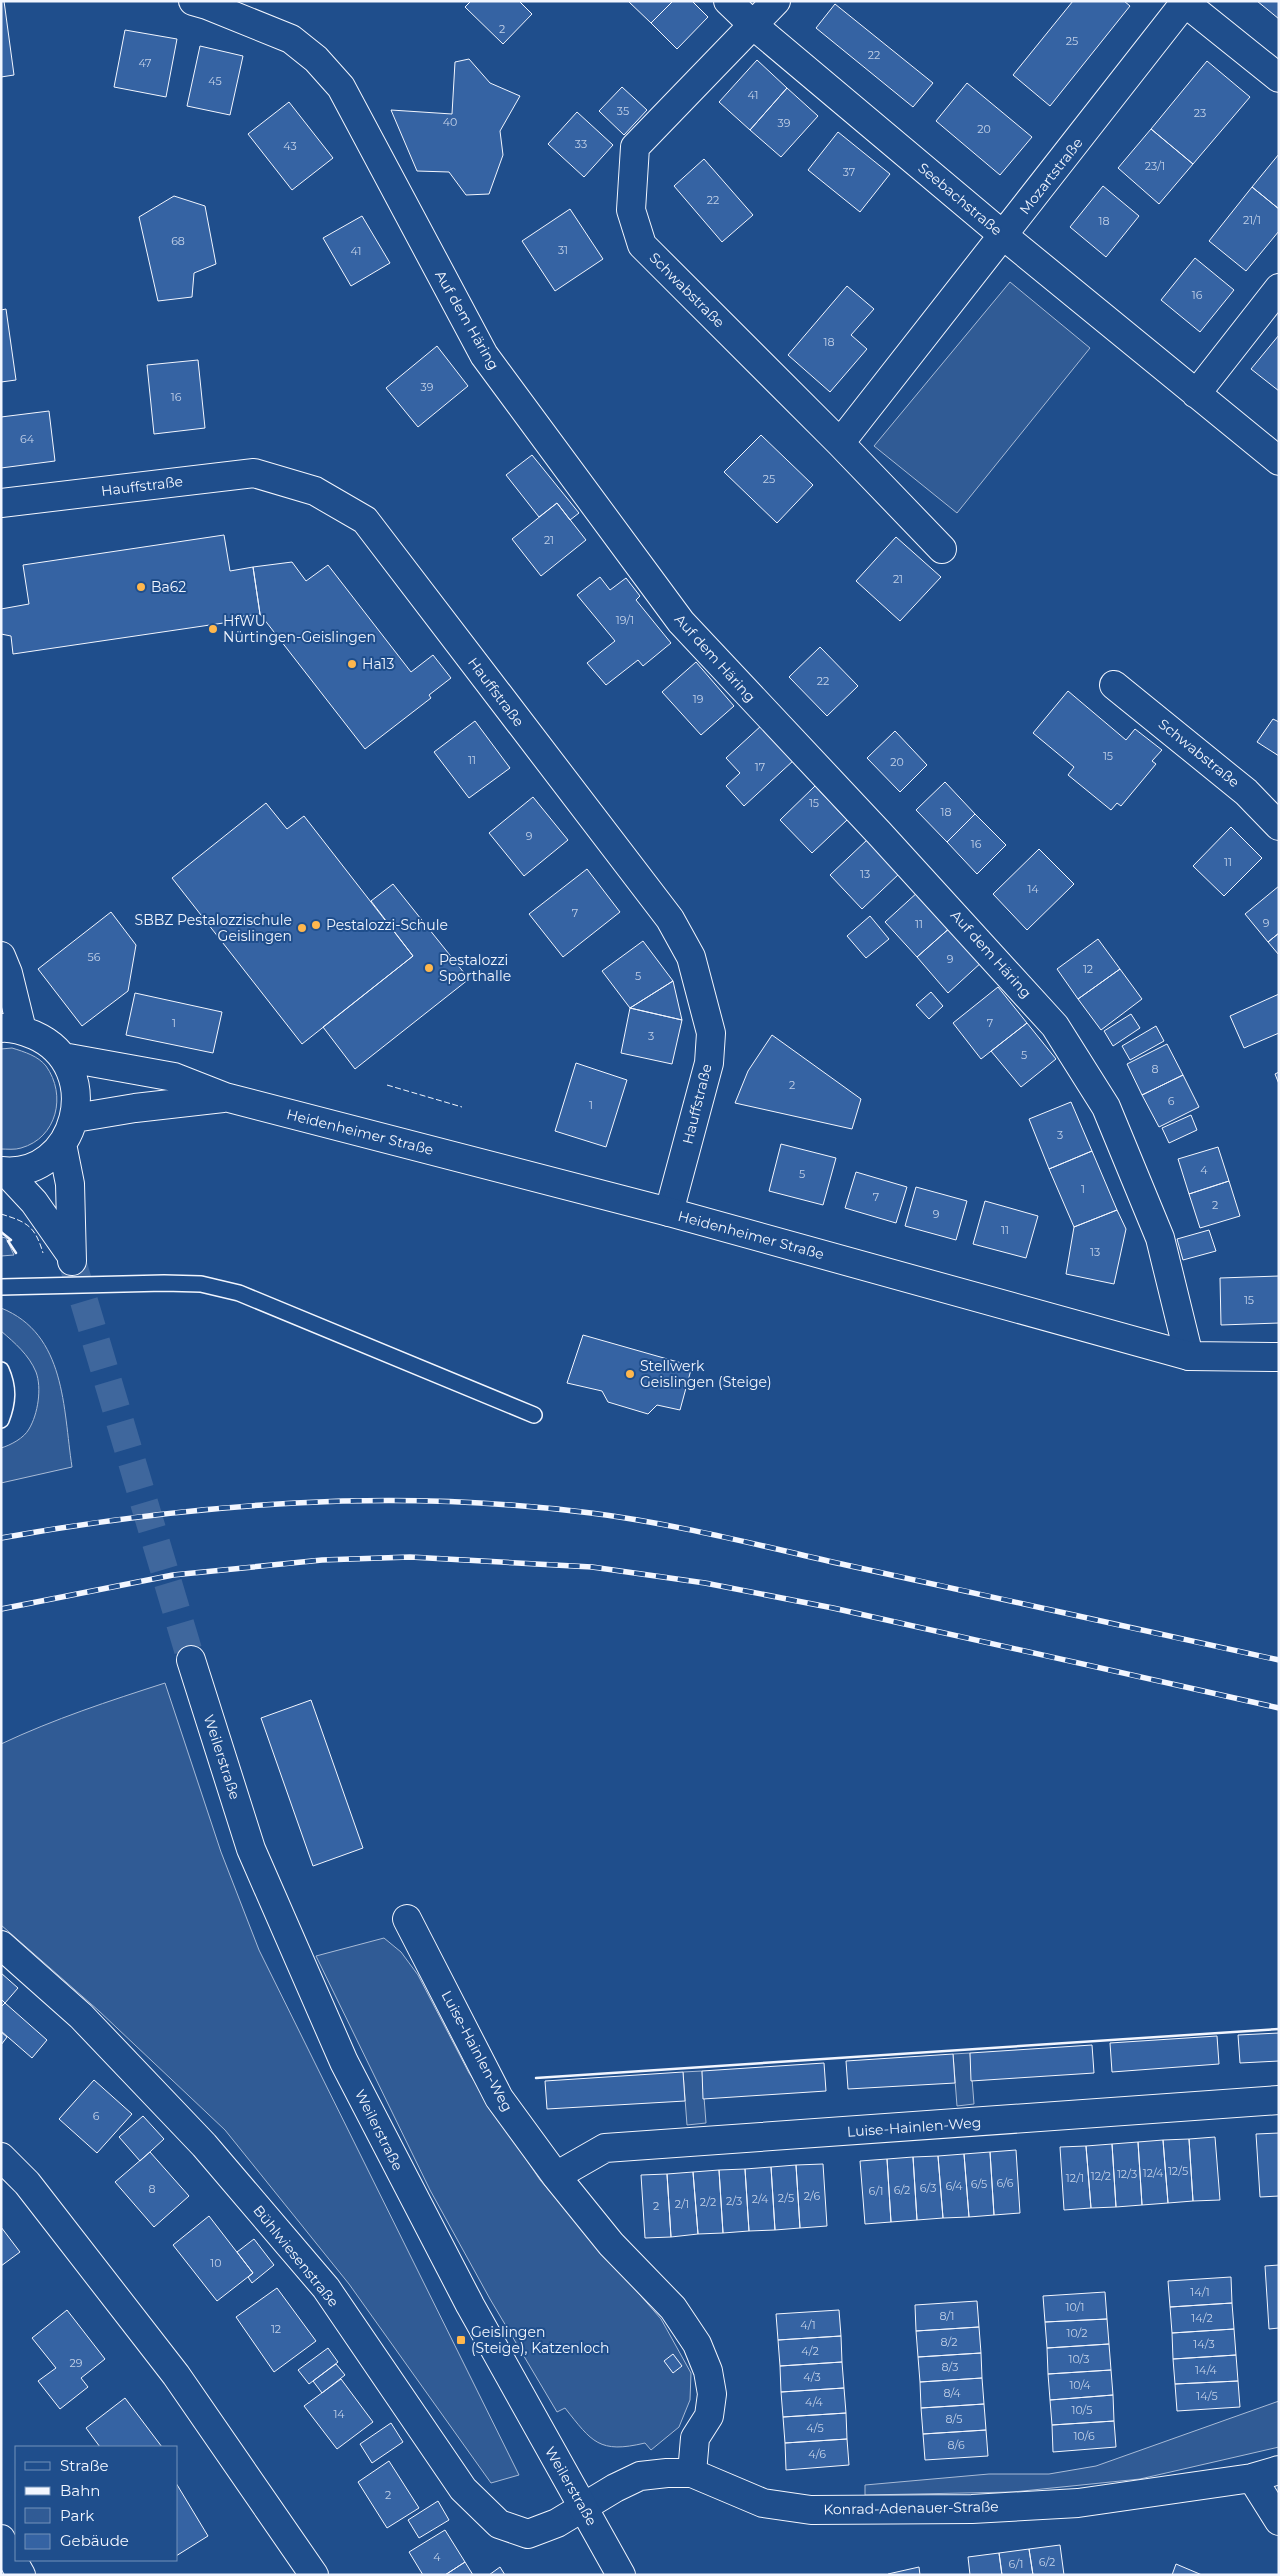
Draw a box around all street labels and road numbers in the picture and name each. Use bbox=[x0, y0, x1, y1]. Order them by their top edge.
street label: Mozartstraße bbox=[1015, 134, 1087, 218]
street label: Seebachstraße bbox=[914, 159, 1006, 239]
street label: Schwabstraße bbox=[646, 249, 728, 331]
street label: Auf dem Häring bbox=[431, 267, 503, 373]
street label: Hauffstraße bbox=[100, 472, 184, 500]
street label: Auf dem Häring bbox=[671, 610, 759, 706]
street label: Hauffstraße bbox=[464, 654, 528, 730]
street label: Schwabstraße bbox=[1155, 715, 1243, 791]
street label: Auf dem Häring bbox=[947, 906, 1035, 1002]
street label: Hauffstraße bbox=[678, 1062, 716, 1146]
street label: Heidenheimer Straße bbox=[285, 1105, 435, 1159]
street label: Heidenheimer Straße bbox=[676, 1207, 826, 1263]
street label: Weilerstraße bbox=[200, 1712, 244, 1802]
street label: Luise-Hainlen-Weg bbox=[437, 1987, 517, 2115]
street label: Weilerstraße bbox=[351, 2087, 407, 2173]
street label: Luise-Hainlen-Weg bbox=[846, 2113, 982, 2141]
street label: Bühlwiesenstraße bbox=[249, 2201, 343, 2311]
street label: Weilerstraße bbox=[541, 2443, 601, 2529]
street label: Konrad-Adenauer-Straße bbox=[823, 2497, 999, 2519]

